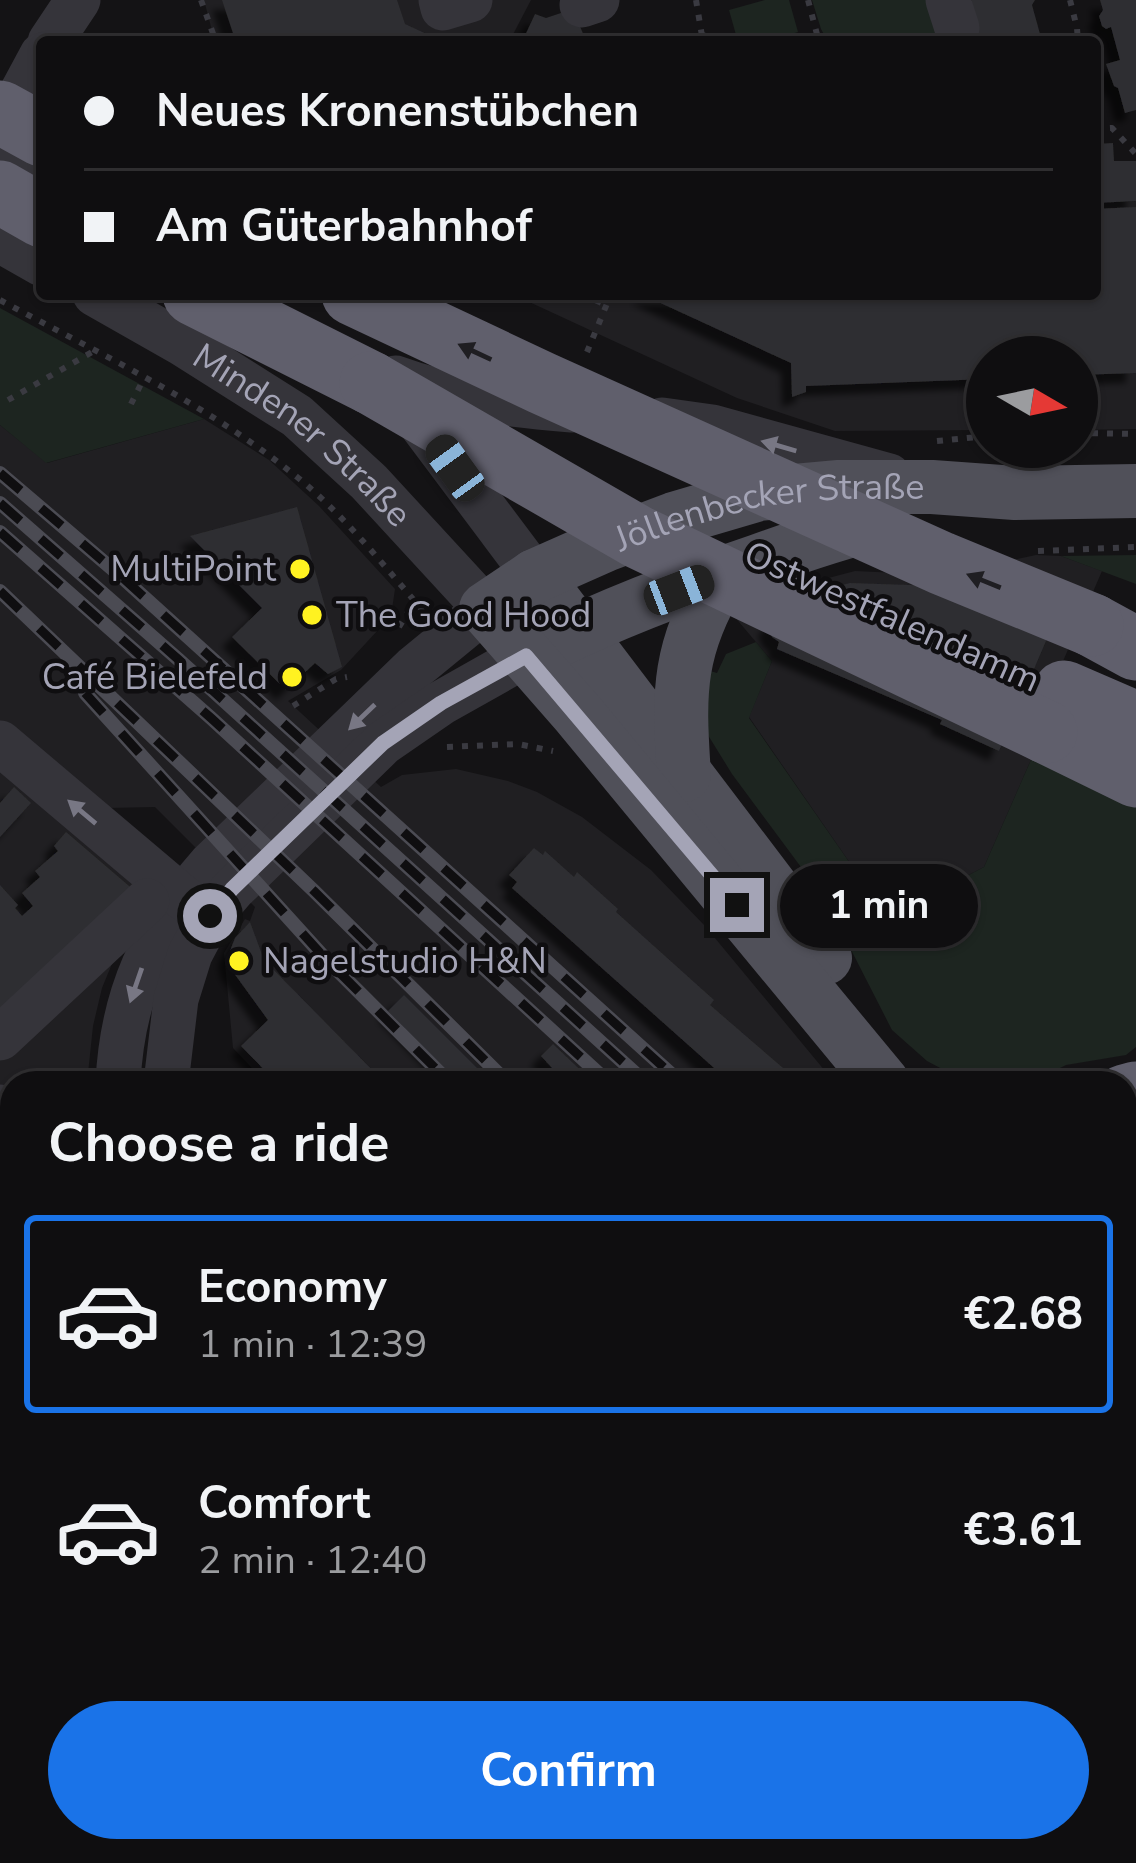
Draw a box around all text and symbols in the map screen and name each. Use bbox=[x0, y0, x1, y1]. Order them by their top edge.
text: Neues Kronenstübchen bbox=[156, 81, 639, 142]
text: Am Güterbahnhof bbox=[156, 196, 532, 257]
street label: Mindener Straße bbox=[184, 332, 423, 538]
north arrow bbox=[966, 336, 1098, 468]
map controls bbox=[966, 336, 1098, 468]
one-way arrow bbox=[457, 342, 492, 362]
car bbox=[419, 428, 491, 508]
one-way arrow bbox=[760, 436, 796, 454]
street label: Jöllenbecker Straße bbox=[607, 463, 924, 564]
street label: Ostwestfalendamm bbox=[736, 530, 1048, 704]
place label: MultiPoint bbox=[110, 545, 276, 594]
marker: MultiPoint bbox=[287, 556, 313, 582]
car bbox=[639, 560, 719, 620]
one-way arrow bbox=[966, 571, 1002, 590]
place label: The Good Hood bbox=[336, 591, 591, 640]
marker: The Good Hood bbox=[299, 602, 325, 628]
place label: Café Bielefeld bbox=[42, 653, 268, 702]
marker: Café Bielefeld bbox=[279, 664, 305, 690]
one-way arrow bbox=[348, 703, 377, 731]
one-way arrow bbox=[67, 799, 97, 825]
callout: 1 min bbox=[779, 863, 977, 947]
route end bbox=[710, 878, 764, 932]
text: 1 min bbox=[829, 879, 929, 932]
route start bbox=[183, 889, 237, 943]
place label: Nagelstudio H&N bbox=[263, 937, 547, 986]
marker: Nagelstudio H&N bbox=[226, 948, 252, 974]
one-way arrow bbox=[126, 967, 144, 1003]
text: Choose a ride bbox=[48, 1106, 389, 1180]
text: Economy bbox=[198, 1257, 387, 1318]
icon: car bbox=[54, 1260, 162, 1368]
text: €2.68 bbox=[964, 1284, 1083, 1345]
text: 1 min · 12:39 bbox=[198, 1318, 427, 1371]
text: Comfort bbox=[198, 1473, 370, 1534]
icon: car bbox=[54, 1476, 162, 1584]
text: €3.61 bbox=[964, 1500, 1083, 1561]
text: 2 min · 12:40 bbox=[198, 1534, 427, 1587]
button: Confirm bbox=[48, 1701, 1089, 1839]

